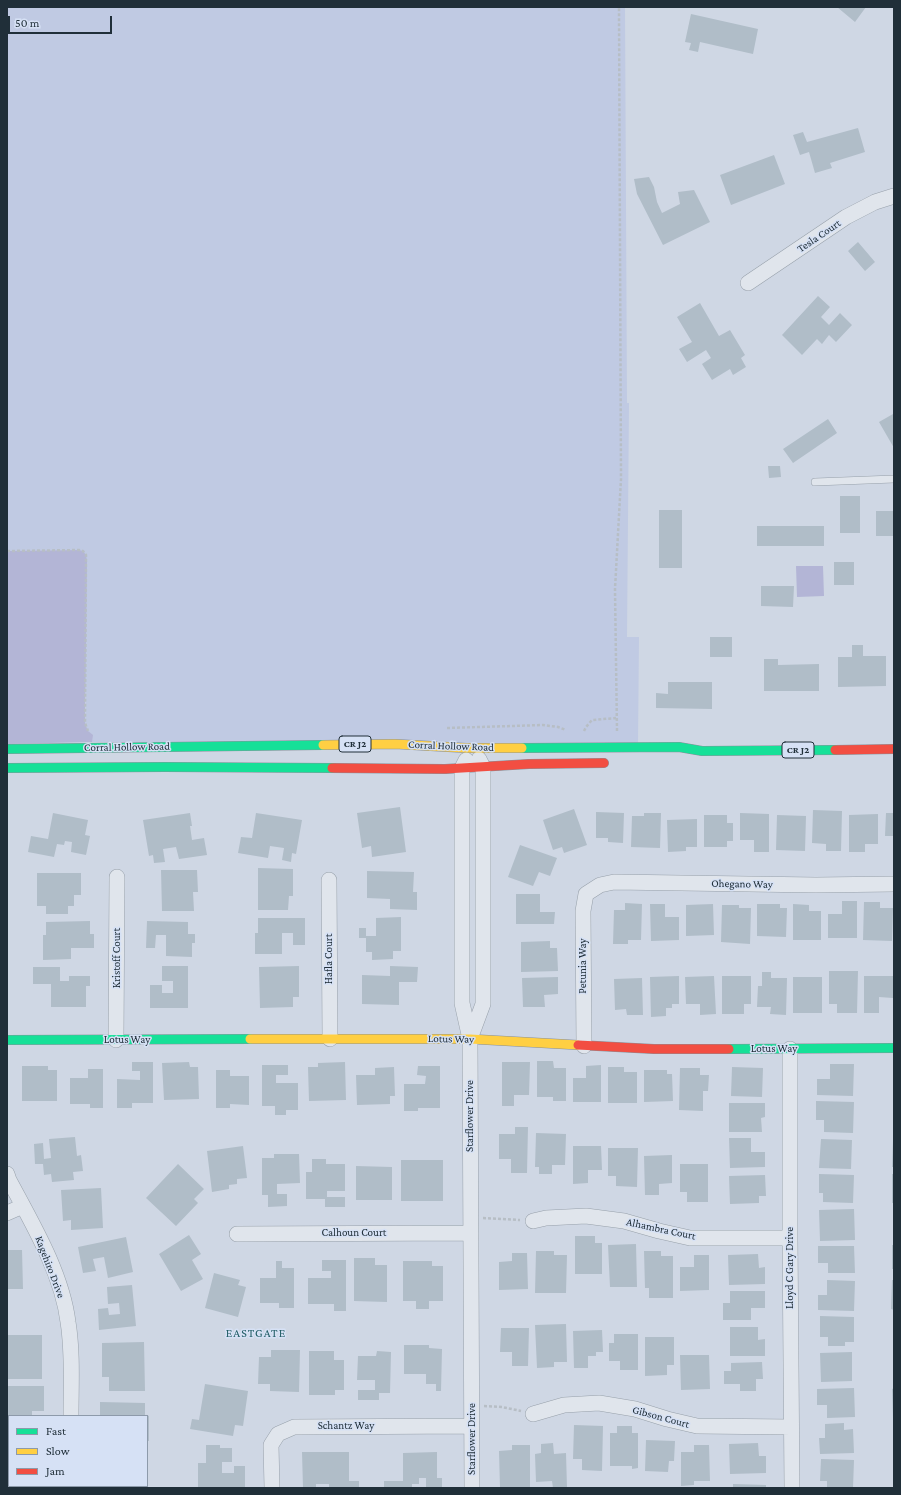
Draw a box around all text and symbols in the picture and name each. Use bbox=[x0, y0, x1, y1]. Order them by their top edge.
scale bar bbox=[10, 8, 114, 34]
text: 50 m bbox=[15, 16, 39, 30]
street label: Tesla Court bbox=[795, 217, 843, 255]
road number: CR J2 bbox=[339, 736, 371, 752]
street label: Corral Hollow Road bbox=[408, 738, 494, 754]
street label: Corral Hollow Road bbox=[84, 740, 170, 754]
road number: CR J2 bbox=[782, 742, 814, 758]
street label: Ohegano Way bbox=[711, 877, 773, 891]
street label: Kristoff Court bbox=[110, 928, 124, 988]
street label: Hafla Court bbox=[322, 934, 336, 984]
street label: Petunia Way bbox=[576, 938, 590, 994]
street label: Lotus Way bbox=[428, 1032, 474, 1046]
street label: Lotus Way bbox=[104, 1033, 150, 1047]
street label: Lotus Way bbox=[751, 1042, 797, 1056]
street label: Starflower Drive bbox=[463, 1080, 477, 1152]
street label: Alhambra Court bbox=[625, 1215, 697, 1243]
street label: Calhoun Court bbox=[322, 1226, 386, 1240]
street label: Lloyd C Gary Drive bbox=[783, 1227, 797, 1309]
street label: Kagehiro Drive bbox=[32, 1234, 68, 1300]
district label: EASTGATE bbox=[226, 1326, 286, 1340]
street label: Starflower Drive bbox=[465, 1403, 479, 1475]
street label: Gibson Court bbox=[631, 1403, 691, 1431]
legend bbox=[8, 1415, 148, 1487]
street label: Schantz Way bbox=[318, 1419, 374, 1433]
text: Fast bbox=[46, 1424, 66, 1438]
text: Slow bbox=[46, 1444, 70, 1458]
text: Jam bbox=[46, 1464, 65, 1478]

